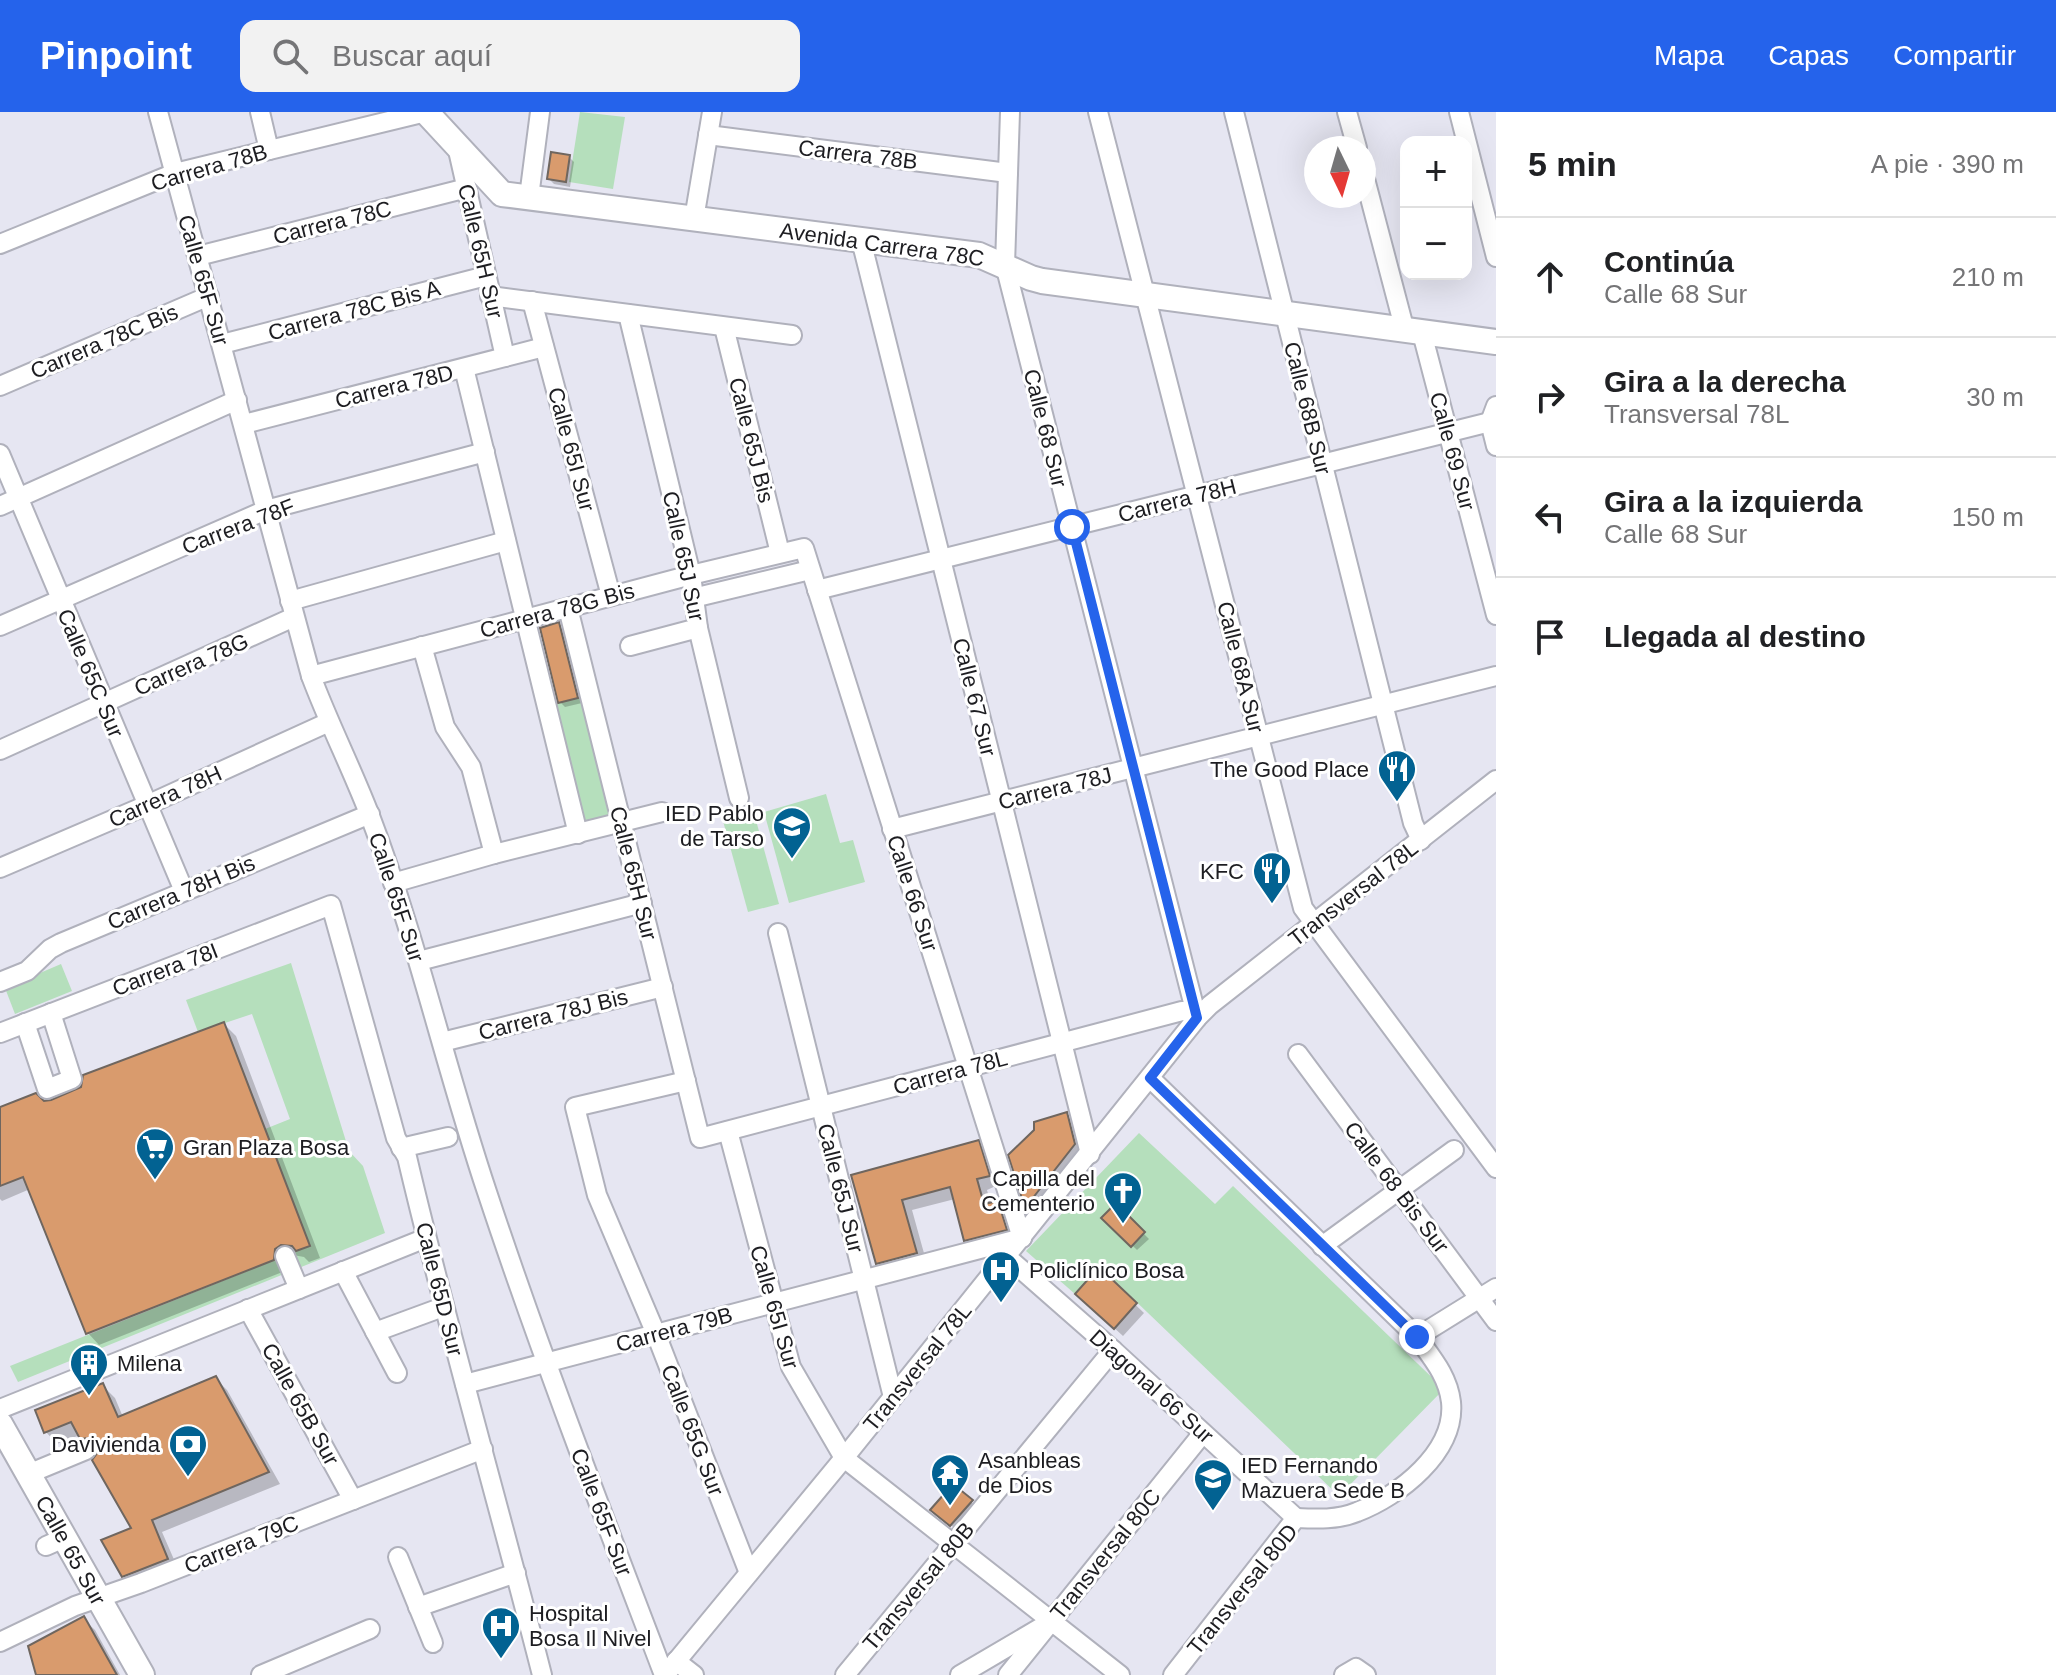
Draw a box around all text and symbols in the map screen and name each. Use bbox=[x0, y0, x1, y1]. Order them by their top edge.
search box bbox=[240, 20, 800, 92]
icon: search bbox=[268, 34, 312, 78]
text: Pinpoint bbox=[40, 35, 192, 77]
text: Buscar aquí bbox=[332, 39, 492, 72]
text: Mapa bbox=[1654, 40, 1724, 71]
text: Capas bbox=[1768, 40, 1849, 71]
text: Compartir bbox=[1893, 40, 2016, 71]
street label: Carrera 78B bbox=[797, 135, 919, 174]
north arrow bbox=[1304, 136, 1376, 208]
map controls bbox=[1400, 136, 1472, 280]
button: + bbox=[1400, 136, 1472, 208]
street label: Carrera 78B bbox=[148, 139, 270, 196]
text: 5 min bbox=[1528, 145, 1617, 183]
text: A pie · 390 m bbox=[1871, 149, 2024, 179]
street label: Calle 65H Sur bbox=[453, 182, 508, 321]
street label: Carrera 78C bbox=[270, 196, 394, 249]
button: − bbox=[1400, 208, 1472, 280]
street label: Calle 65F Sur bbox=[173, 212, 234, 348]
street label: Avenida Carrera 78C bbox=[778, 218, 986, 271]
text: Continúa bbox=[1604, 245, 1734, 278]
icon: ahead bbox=[1528, 255, 1572, 299]
text: 210 m bbox=[1952, 262, 2024, 292]
street label: Carrera 78C Bis A bbox=[265, 275, 443, 346]
text: Calle 68 Sur bbox=[1604, 279, 1747, 309]
street label: Carrera 78C Bis bbox=[27, 299, 182, 384]
street label: Calle 68B Sur bbox=[1279, 339, 1336, 477]
street label: Carrera 78D bbox=[332, 360, 456, 413]
text: Gira a la derecha bbox=[1604, 365, 1846, 398]
street label: Calle 68 Sur bbox=[1019, 366, 1072, 490]
street label: Calle 65J Bis bbox=[724, 375, 779, 505]
icon: right bbox=[1528, 375, 1572, 419]
text: 30 m bbox=[1966, 382, 2024, 412]
street label: Calle 65I Sur bbox=[543, 384, 600, 514]
street label: Calle 69 Sur bbox=[1425, 389, 1480, 513]
text: Transversal 78L bbox=[1604, 399, 1789, 429]
street label: Carrera 78H bbox=[1115, 474, 1239, 527]
text: Gira a la izquierda bbox=[1604, 485, 1862, 518]
street label: Calle 65J Sur bbox=[658, 489, 709, 623]
street label: Carrera 78F bbox=[178, 494, 298, 559]
icon: left bbox=[1528, 495, 1572, 539]
text: 150 m bbox=[1952, 502, 2024, 532]
route start bbox=[1054, 509, 1090, 545]
text: Calle 68 Sur bbox=[1604, 519, 1747, 549]
street label: Carrera 78G Bis bbox=[477, 578, 637, 643]
street label: Calle 68A Sur bbox=[1212, 599, 1269, 735]
street label: Calle 65C Sur bbox=[52, 605, 129, 741]
icon: arrive bbox=[1528, 615, 1572, 659]
text: Llegada al destino bbox=[1604, 620, 1866, 653]
street label: Carrera 78G bbox=[130, 628, 252, 701]
street label: Calle 67 Sur bbox=[948, 635, 1001, 759]
restaurant icon: The Good Place bbox=[1376, 748, 1418, 803]
place label: The Good Place bbox=[1210, 757, 1369, 782]
street label: Carrera 78H bbox=[105, 760, 226, 832]
street label: Carrera 78J bbox=[996, 762, 1114, 815]
place label: IED Pablo de Tarso bbox=[665, 801, 764, 851]
street label: Calle 65H Sur bbox=[605, 804, 662, 943]
school or university icon: IED Pablo de Tarso bbox=[771, 805, 813, 860]
street label: Calle 65F Sur bbox=[364, 829, 429, 965]
street label: Calle 66 Sur bbox=[882, 832, 943, 955]
street label: Transversal 78L bbox=[1284, 835, 1423, 952]
street label: Carrera 78H Bis bbox=[104, 850, 259, 935]
restaurant icon: KFC bbox=[1251, 850, 1293, 905]
place label: KFC bbox=[1200, 859, 1244, 884]
street label: Carrera 78I bbox=[109, 938, 222, 1001]
street label: Carrera 78J Bis bbox=[476, 984, 630, 1045]
street label: Carrera 78L bbox=[890, 1045, 1010, 1100]
street label: Calle 68 Bis Sur bbox=[1339, 1117, 1454, 1258]
street label: Calle 65J Sur bbox=[812, 1121, 869, 1255]
supermarket icon: Gran Plaza Bosa bbox=[134, 1126, 176, 1181]
place label: Gran Plaza Bosa bbox=[183, 1135, 350, 1160]
place label: Capilla del Cementerio bbox=[981, 1166, 1095, 1216]
church icon: Capilla del Cementerio bbox=[1102, 1170, 1144, 1225]
street label: Calle 65D Sur bbox=[411, 1220, 468, 1359]
street label: Calle 65I Sur bbox=[745, 1243, 804, 1372]
hospital icon: Policlínico Bosa bbox=[980, 1249, 1022, 1304]
place label: Policlínico Bosa bbox=[1029, 1258, 1185, 1283]
street label: Transversal 78L bbox=[858, 1298, 976, 1436]
street label: Carrera 79B bbox=[613, 1302, 735, 1357]
route end bbox=[1399, 1319, 1435, 1355]
street label: Diagonal 66 Sur bbox=[1085, 1324, 1219, 1448]
street label: Calle 65B Sur bbox=[257, 1339, 344, 1470]
building icon: Milena bbox=[68, 1342, 110, 1397]
place label: Milena bbox=[117, 1351, 183, 1376]
street label: Calle 65G Sur bbox=[656, 1361, 729, 1499]
bank icon: Davivienda bbox=[167, 1423, 209, 1478]
place label: Davivienda bbox=[51, 1432, 161, 1457]
street label: Calle 65F Sur bbox=[566, 1445, 637, 1579]
place label: Asanbleas de Dios bbox=[978, 1448, 1081, 1498]
temple icon: Asanbleas de Dios bbox=[929, 1452, 971, 1507]
place label: IED Fernando Mazuera Sede B bbox=[1241, 1453, 1405, 1503]
school or university icon: IED Fernando Mazuera Sede B bbox=[1192, 1457, 1234, 1512]
street label: Transversal 80C bbox=[1045, 1484, 1166, 1625]
street label: Calle 65 Sur bbox=[30, 1491, 111, 1609]
street label: Carrera 79C bbox=[180, 1510, 302, 1579]
street label: Transversal 80B bbox=[858, 1517, 979, 1655]
street label: Transversal 80D bbox=[1182, 1519, 1303, 1660]
place label: Hospital Bosa Il Nivel bbox=[529, 1601, 651, 1651]
hospital icon: Hospital Bosa Il Nivel bbox=[480, 1605, 522, 1660]

